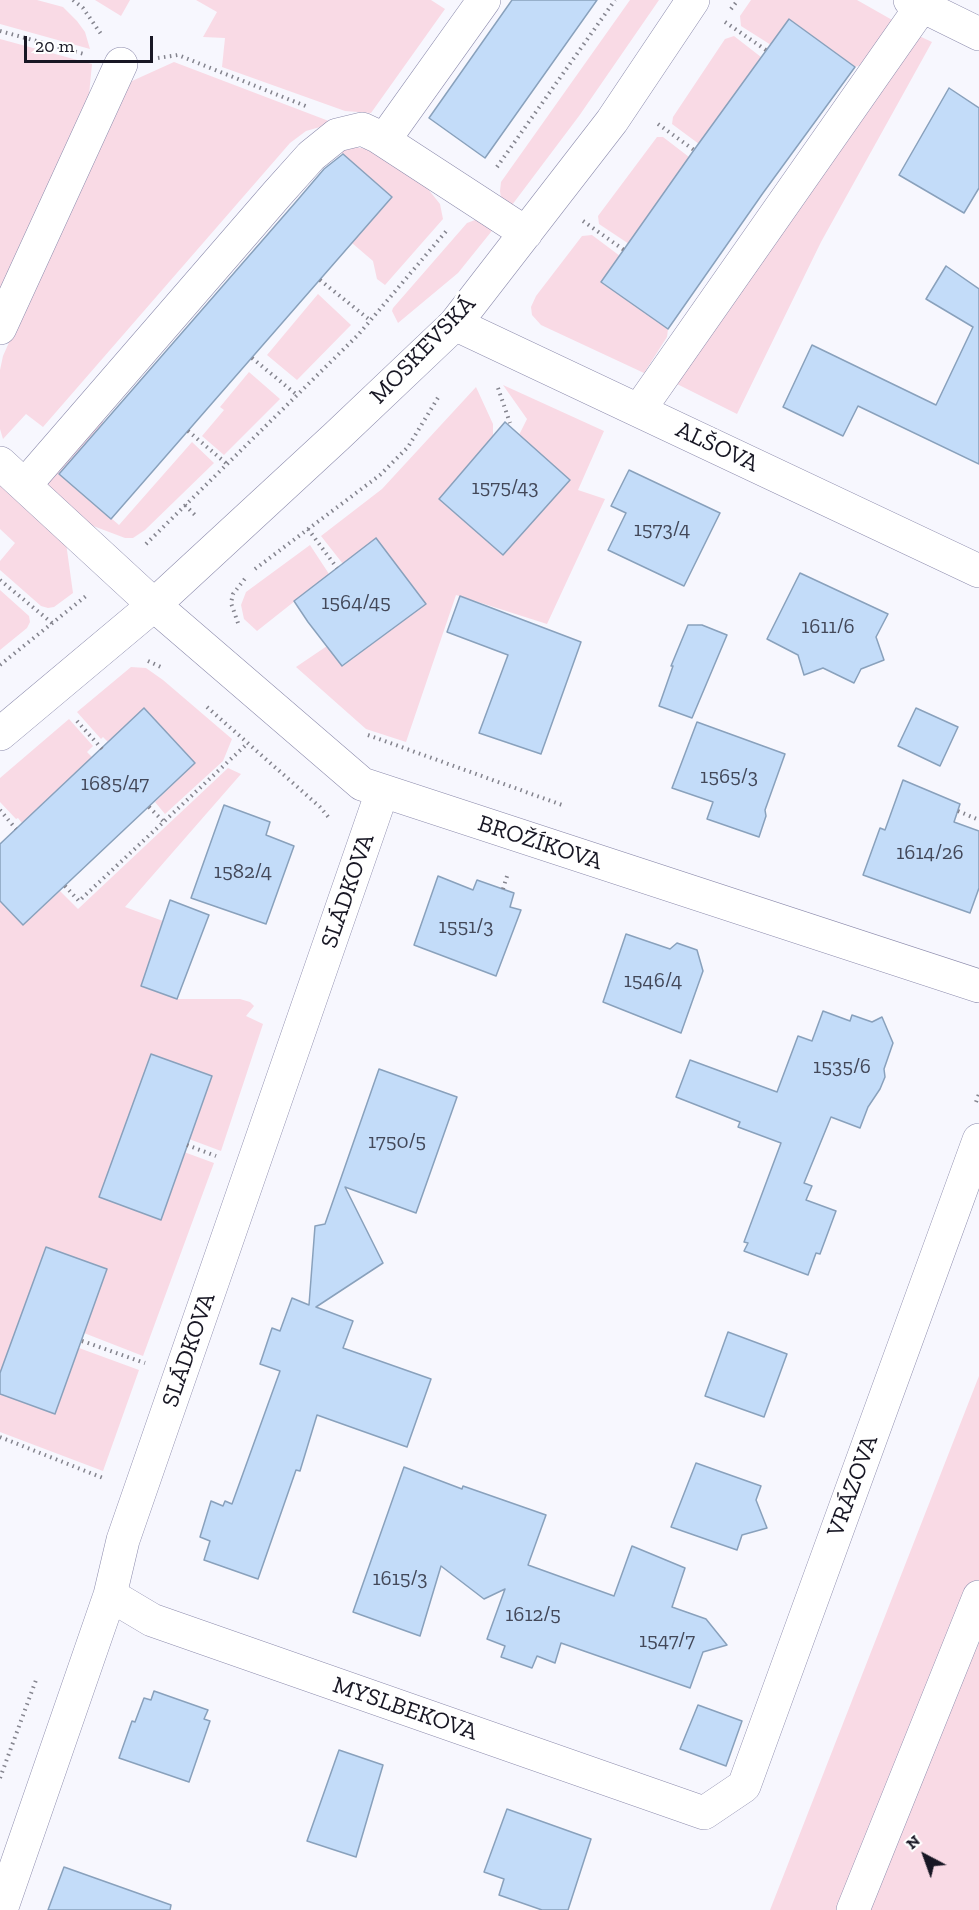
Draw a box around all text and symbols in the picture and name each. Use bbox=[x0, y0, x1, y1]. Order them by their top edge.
scale bar bbox=[27, 24, 156, 62]
text: 20 m bbox=[35, 35, 74, 57]
street label: MOSKEVSKÁ bbox=[364, 290, 482, 410]
street label: ALŠOVA bbox=[671, 415, 763, 479]
house number: 1575/43 bbox=[471, 475, 539, 501]
house number: 1573/4 bbox=[634, 517, 690, 543]
house number: 1564/45 bbox=[321, 590, 391, 616]
house number: 1611/6 bbox=[801, 614, 855, 640]
house number: 1565/3 bbox=[700, 764, 758, 790]
house number: 1685/47 bbox=[81, 771, 149, 797]
street label: BROŽÍKOVA bbox=[474, 809, 606, 877]
street label: SLÁDKOVA bbox=[315, 830, 381, 952]
house number: 1614/26 bbox=[896, 840, 964, 866]
house number: 1582/4 bbox=[214, 859, 272, 885]
house number: 1551/3 bbox=[439, 914, 493, 940]
house number: 1546/4 bbox=[624, 968, 682, 994]
house number: 1535/6 bbox=[813, 1054, 871, 1080]
house number: 1750/5 bbox=[368, 1129, 426, 1155]
street label: SLÁDKOVA bbox=[156, 1289, 222, 1411]
street label: VRÁZOVA bbox=[821, 1431, 885, 1541]
house number: 1615/3 bbox=[372, 1566, 428, 1592]
house number: 1612/5 bbox=[505, 1602, 561, 1628]
house number: 1547/7 bbox=[639, 1628, 695, 1654]
street label: MYSLBEKOVA bbox=[329, 1671, 481, 1747]
north arrow bbox=[895, 1826, 955, 1886]
text: N bbox=[902, 1831, 924, 1853]

